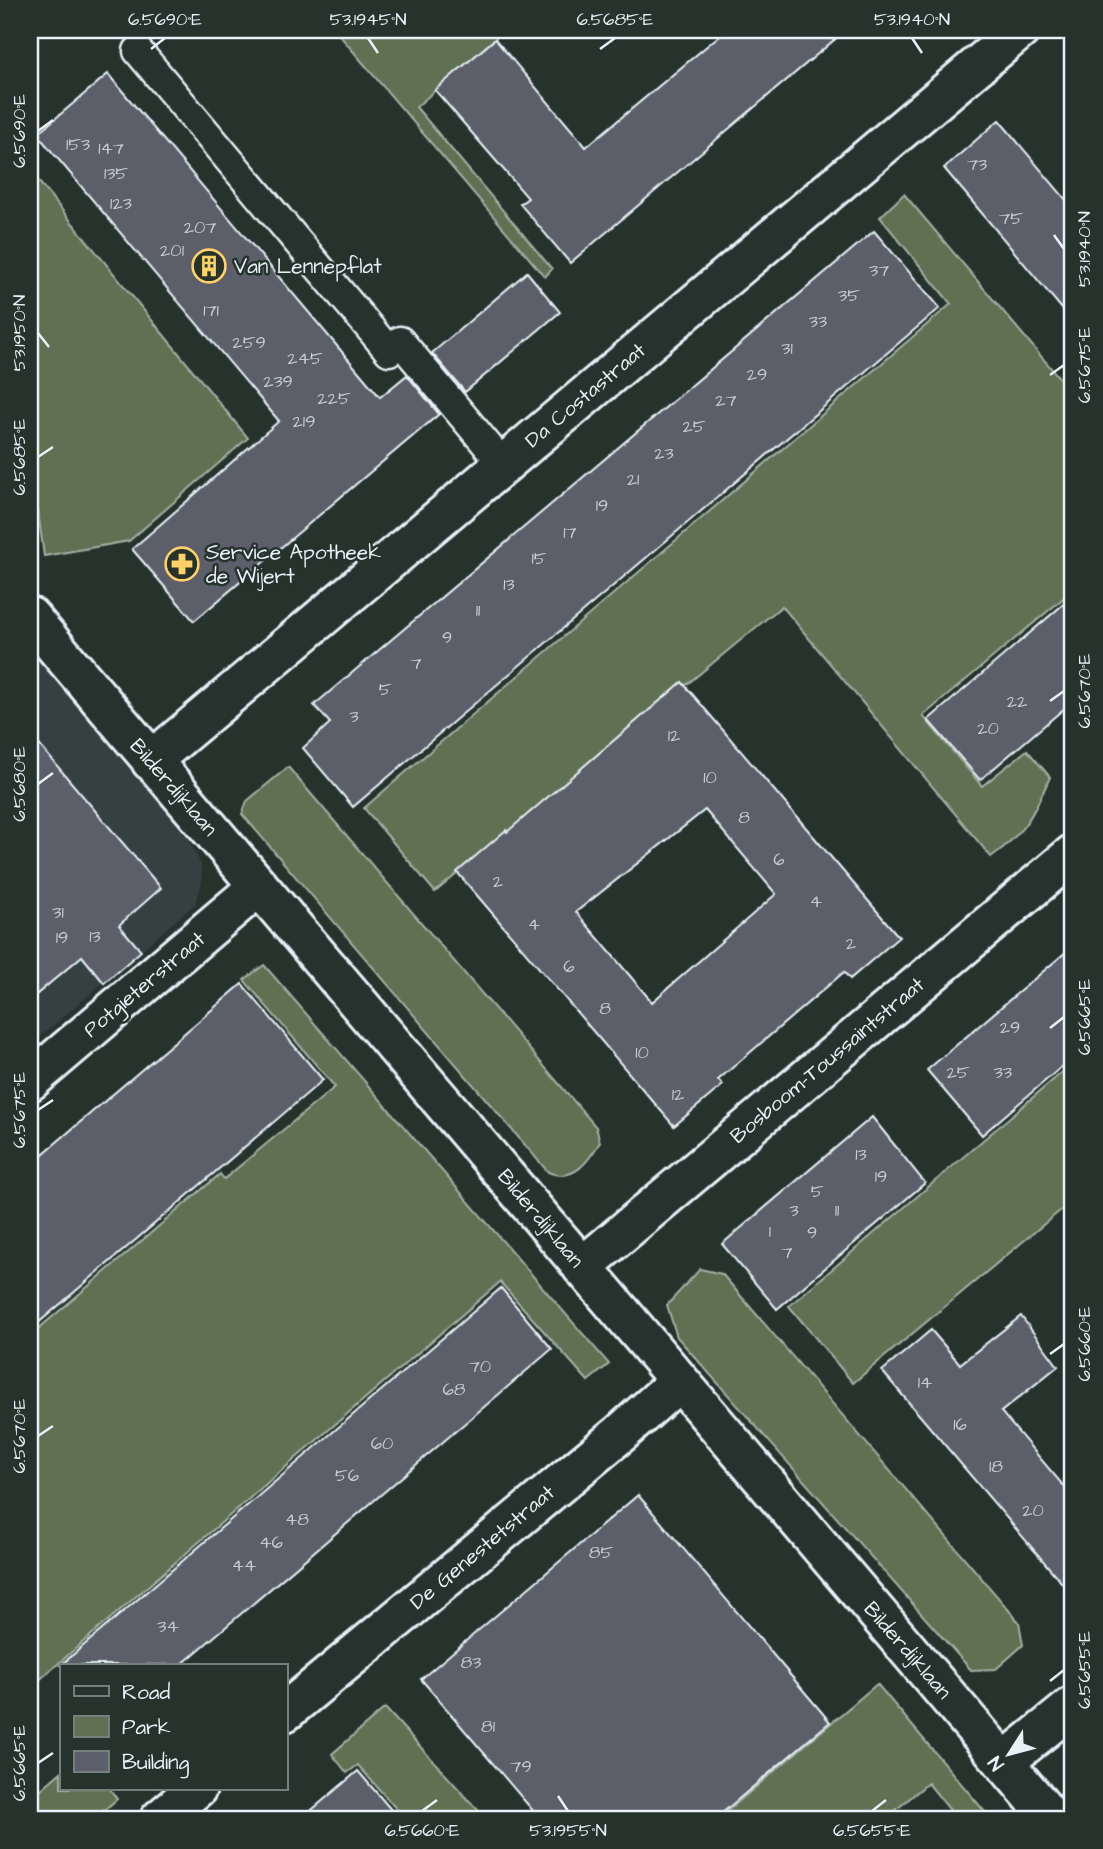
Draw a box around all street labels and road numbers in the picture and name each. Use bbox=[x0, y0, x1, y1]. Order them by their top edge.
street label: Da Costastraat bbox=[519, 336, 652, 455]
street label: Bilderdijklaan bbox=[123, 732, 224, 842]
street label: Potgieterstraat bbox=[77, 924, 213, 1046]
street label: Bosboom-Toussaintstraat bbox=[724, 970, 931, 1150]
street label: Bilderdijklaan bbox=[491, 1163, 591, 1274]
street label: De Genestetstraat bbox=[404, 1478, 561, 1617]
street label: Bilderdijklaan bbox=[857, 1595, 958, 1705]

